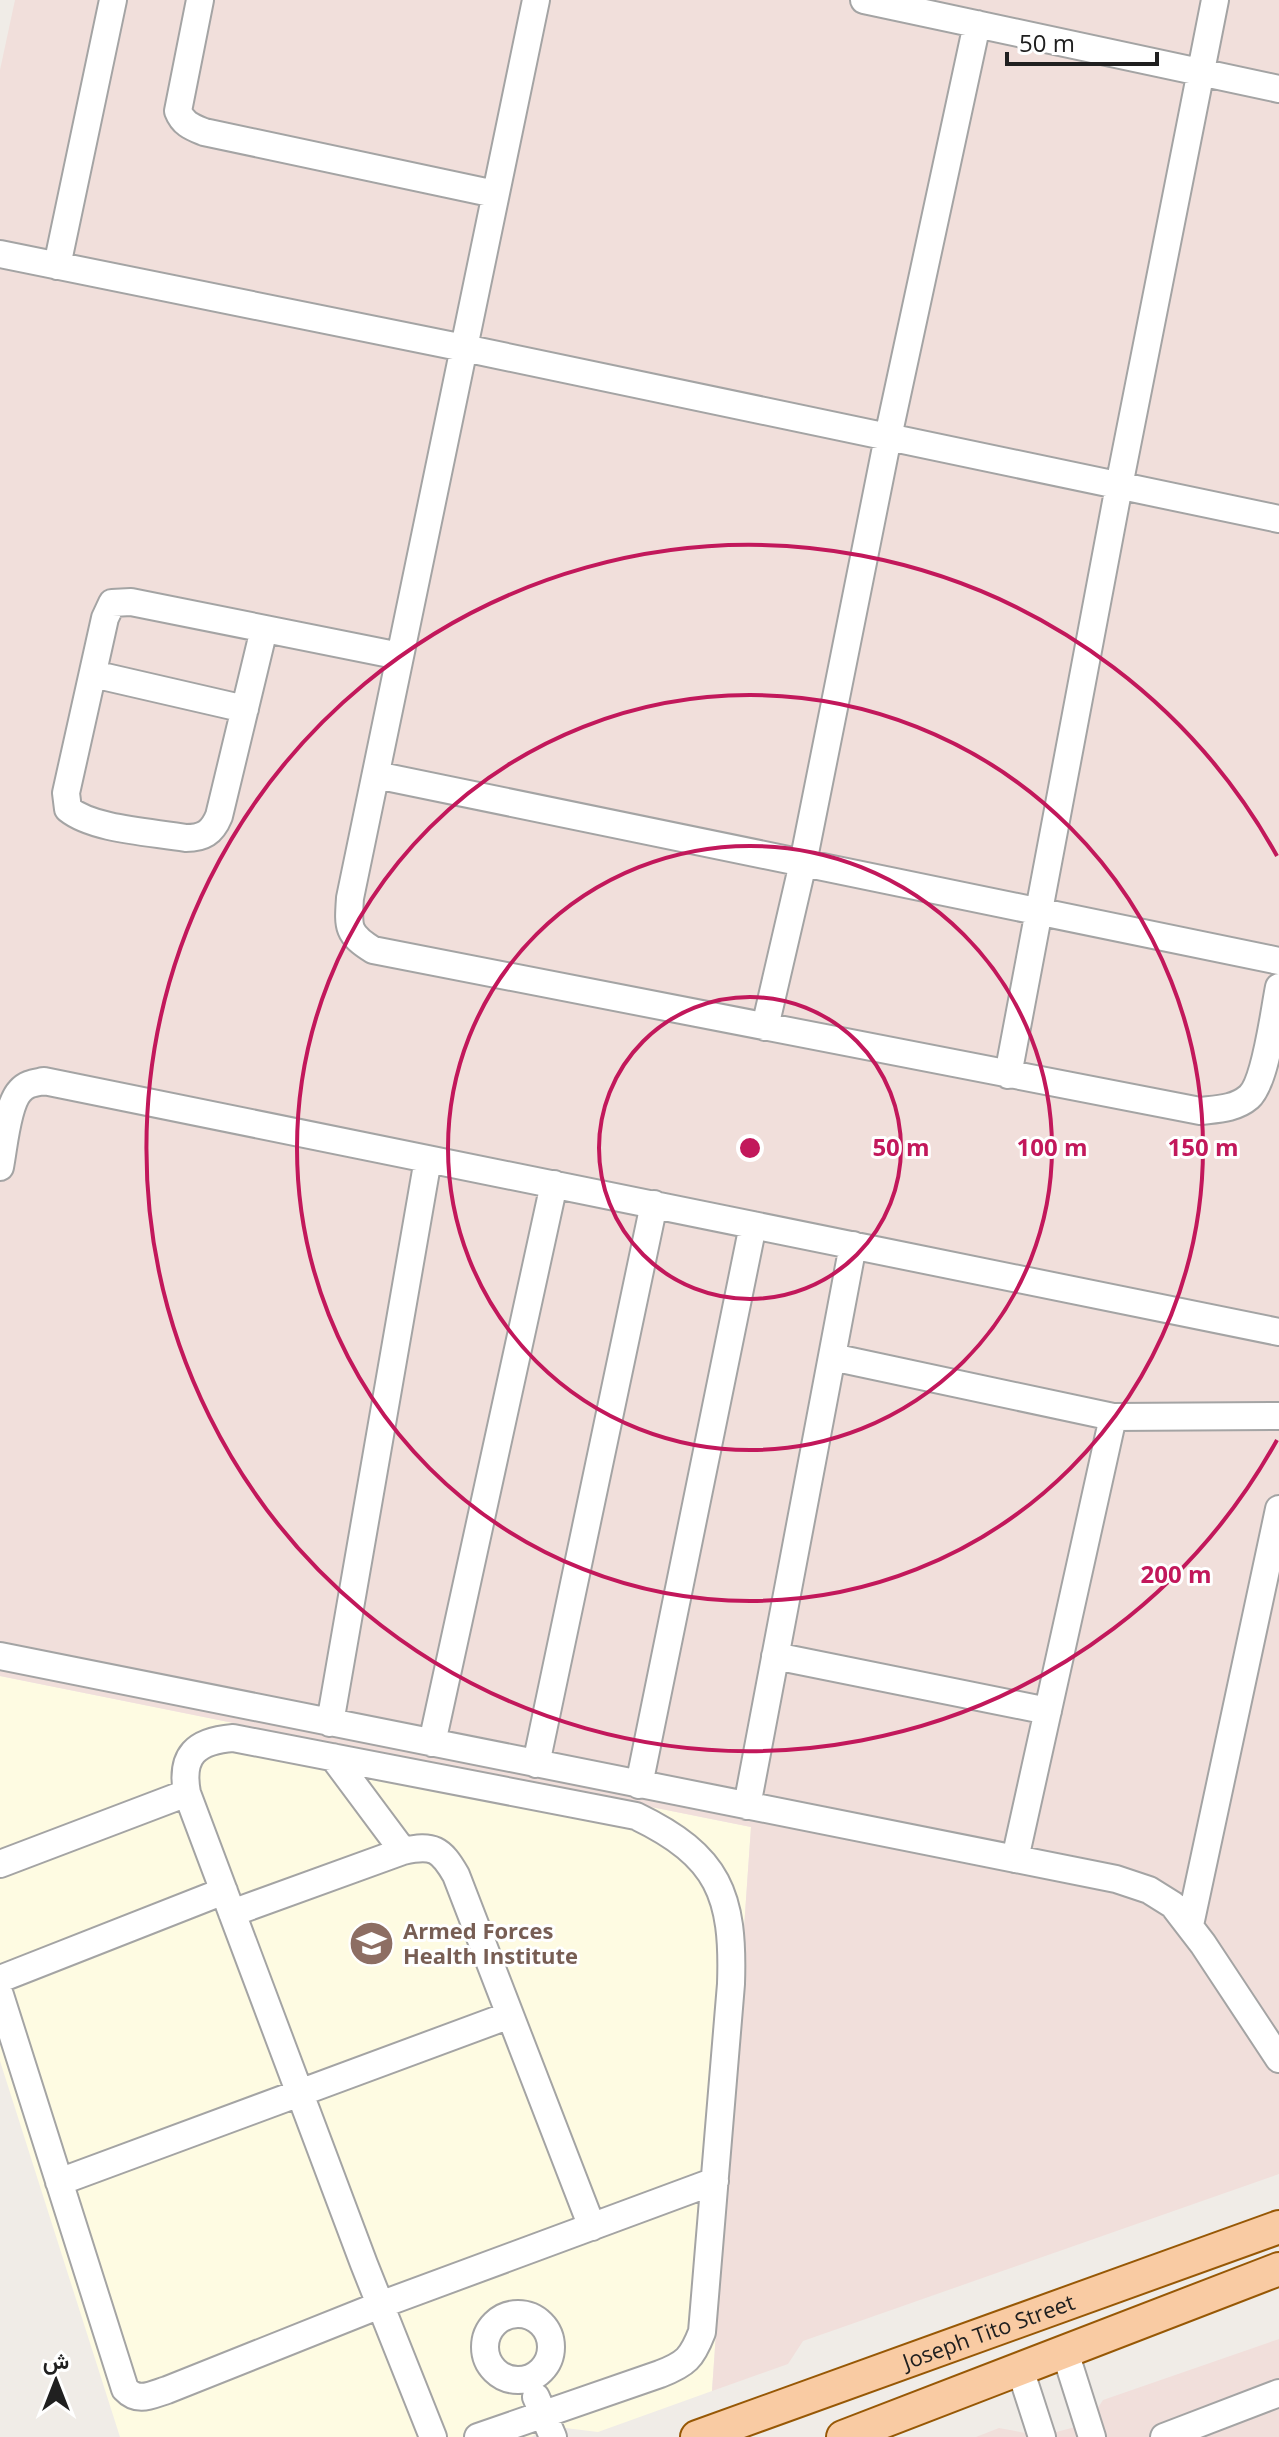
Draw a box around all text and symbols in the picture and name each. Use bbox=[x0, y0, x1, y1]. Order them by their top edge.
scale bar bbox=[1007, 16, 1157, 66]
text: 50 m bbox=[1019, 26, 1075, 59]
text: 50 m bbox=[872, 1130, 930, 1163]
text: 100 m bbox=[1017, 1130, 1087, 1163]
text: 150 m bbox=[1168, 1130, 1238, 1163]
centre of rings bbox=[736, 1134, 764, 1162]
text: 200 m bbox=[1141, 1557, 1211, 1590]
place label: Armed Forces Health Institute bbox=[403, 1915, 578, 1970]
school or university icon: Armed Forces Health Institute bbox=[348, 1920, 396, 1968]
street label: Joseph Tito Street bbox=[896, 2286, 1078, 2376]
north arrow bbox=[16, 2341, 96, 2421]
text: ش bbox=[43, 2345, 69, 2375]

